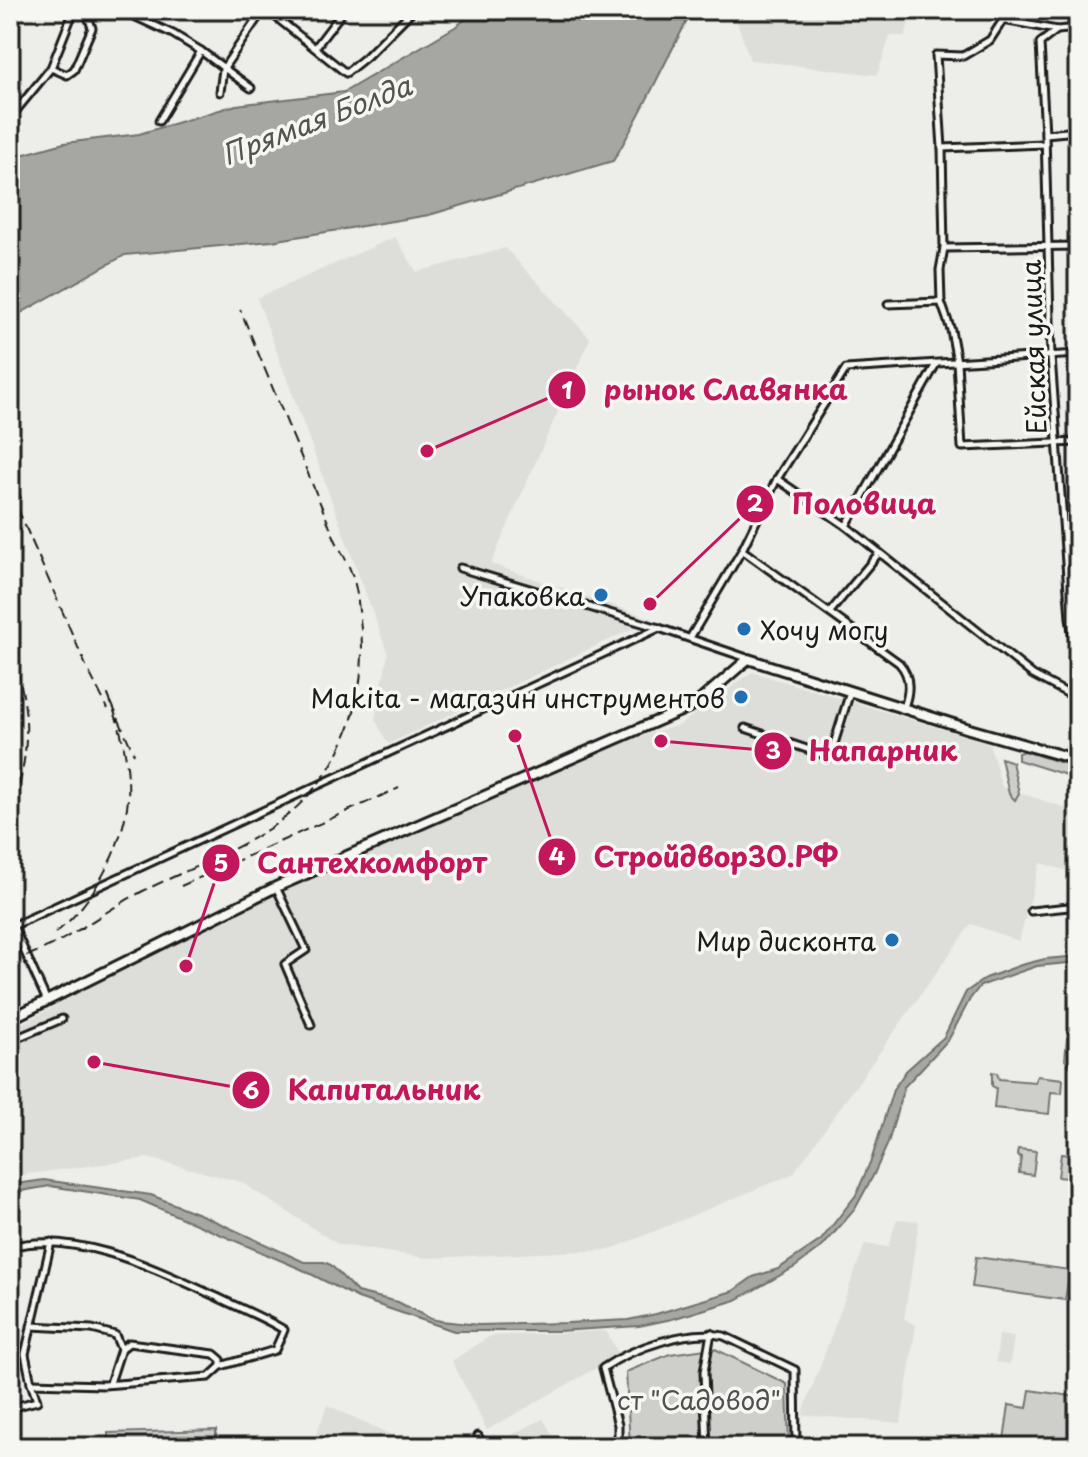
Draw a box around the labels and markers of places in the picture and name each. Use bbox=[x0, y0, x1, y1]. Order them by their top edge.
callout: рынок Славянка bbox=[547, 364, 865, 416]
callout: Половица bbox=[735, 478, 952, 530]
place label: Упаковка bbox=[460, 576, 586, 615]
marker: Упаковка bbox=[592, 586, 610, 604]
place label: Хочу могу bbox=[760, 610, 888, 649]
marker: Хочу могу bbox=[735, 620, 753, 638]
place label: Makita - магазин инструментов bbox=[311, 678, 725, 717]
marker: Makita - магазин инструментов bbox=[732, 688, 750, 706]
callout: Напарник bbox=[753, 725, 974, 777]
callout: Стройдвор30.РФ bbox=[537, 831, 854, 883]
callout: Сантехкомфорт bbox=[201, 837, 503, 889]
place label: Мир дисконта bbox=[696, 921, 876, 960]
marker: Мир дисконта bbox=[883, 931, 901, 949]
callout: Капитальник bbox=[231, 1064, 496, 1116]

